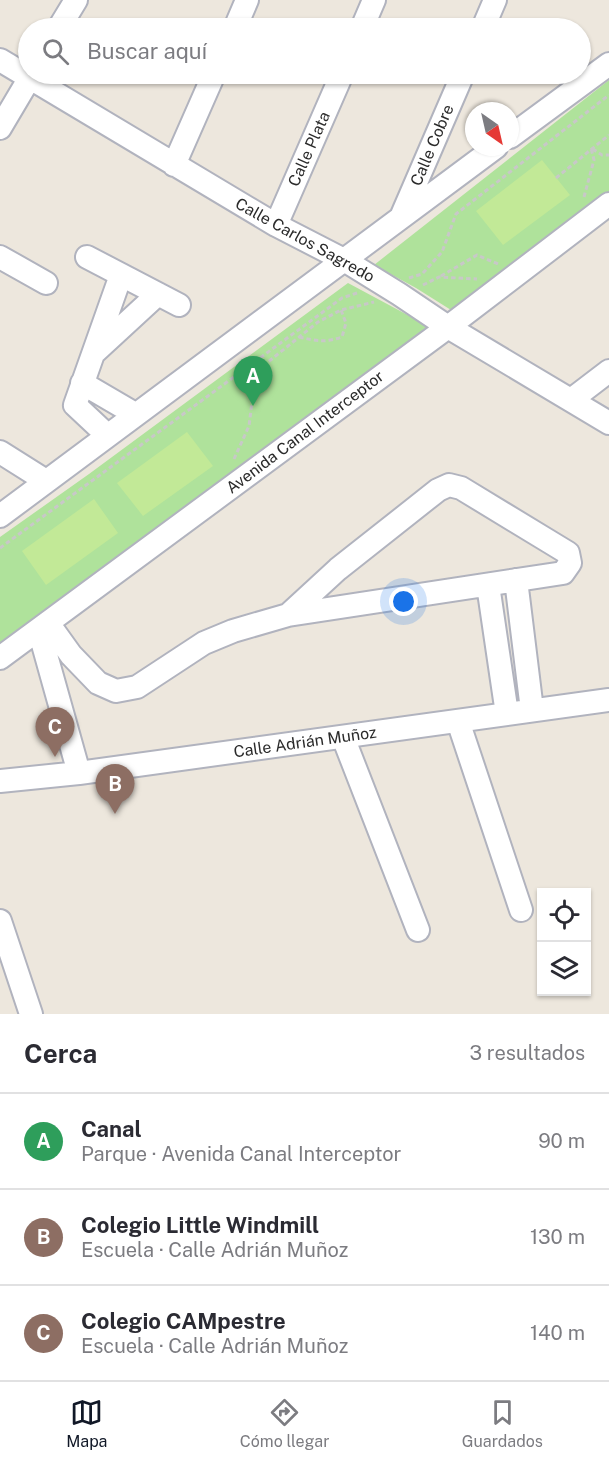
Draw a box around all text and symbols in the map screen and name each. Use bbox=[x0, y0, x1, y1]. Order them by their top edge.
search box bbox=[18, 18, 591, 84]
icon: search bbox=[39, 35, 72, 68]
text: Buscar aquí bbox=[87, 38, 207, 64]
street label: Calle Cobre bbox=[406, 102, 458, 188]
north arrow bbox=[465, 102, 519, 156]
street label: Calle Plata bbox=[284, 109, 334, 189]
street label: Calle Carlos Sagredo bbox=[232, 194, 378, 286]
pin: A bbox=[234, 356, 272, 406]
street label: Avenida Canal Interceptor bbox=[222, 367, 388, 497]
your location bbox=[389, 587, 418, 616]
pin: C bbox=[36, 708, 74, 757]
street label: Calle Adrián Muñoz bbox=[232, 723, 378, 761]
pin: B bbox=[96, 764, 134, 814]
map controls bbox=[537, 888, 591, 996]
button: locate bbox=[537, 888, 591, 942]
button: layers bbox=[537, 942, 591, 996]
text: Cerca bbox=[24, 1038, 97, 1069]
text: 3 resultados bbox=[469, 1041, 585, 1065]
text: Canal bbox=[81, 1116, 142, 1142]
text: A bbox=[36, 1129, 51, 1153]
text: 90 m bbox=[538, 1129, 585, 1153]
text: Parque · Avenida Canal Interceptor bbox=[81, 1142, 401, 1166]
text: Colegio Little Windmill bbox=[81, 1212, 319, 1238]
text: B bbox=[37, 1225, 50, 1249]
text: 130 m bbox=[530, 1225, 585, 1249]
text: Escuela · Calle Adrián Muñoz bbox=[81, 1238, 348, 1262]
text: Colegio CAMpestre bbox=[81, 1308, 286, 1334]
text: C bbox=[36, 1321, 51, 1345]
text: 140 m bbox=[530, 1321, 585, 1345]
text: Escuela · Calle Adrián Muñoz bbox=[81, 1334, 348, 1358]
tab: Mapa bbox=[66, 1396, 107, 1451]
tab: Cómo llegar bbox=[240, 1396, 329, 1451]
tab: Guardados bbox=[462, 1396, 543, 1451]

